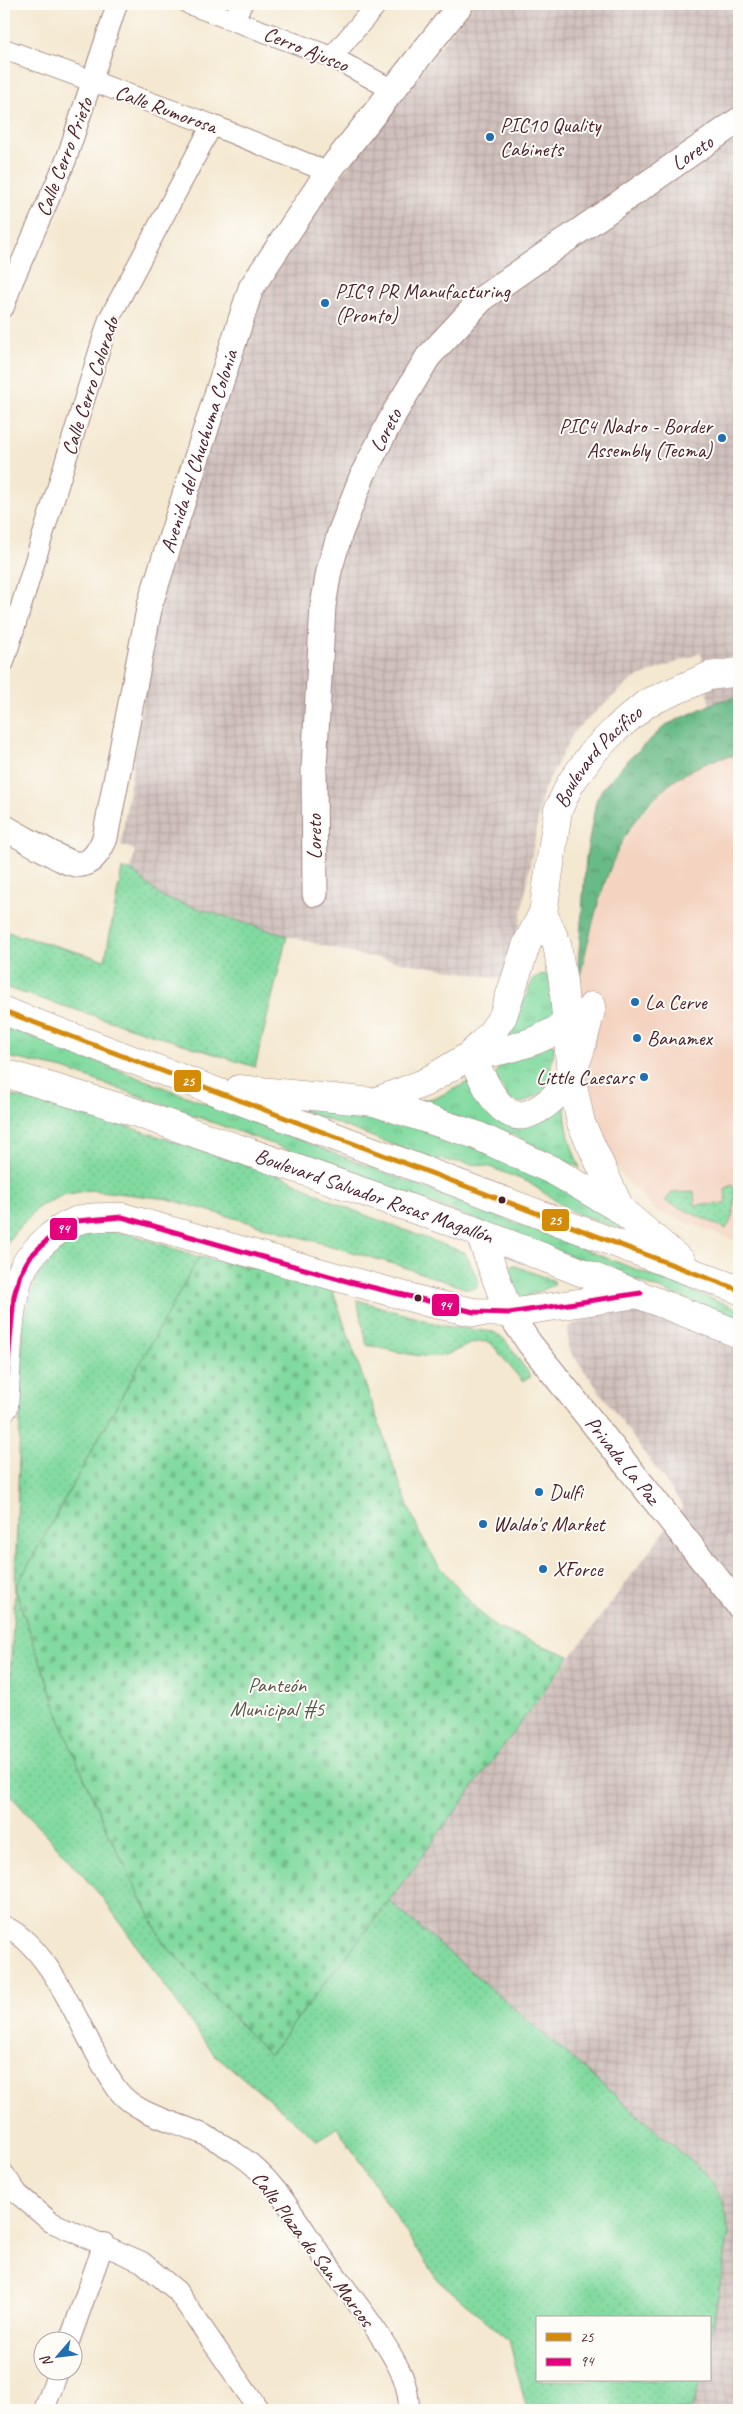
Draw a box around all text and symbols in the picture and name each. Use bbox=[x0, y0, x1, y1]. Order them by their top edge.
street label: Cerro Ajusco bbox=[260, 20, 354, 78]
street label: Calle Rumorosa bbox=[112, 79, 223, 140]
street label: Calle Cerro Prieto bbox=[29, 93, 99, 220]
place label: PIC10 Quality Cabinets bbox=[500, 112, 602, 162]
street label: Loreto bbox=[666, 128, 719, 176]
marker: PIC10 Quality Cabinets bbox=[484, 131, 496, 143]
place label: PIC9 PR Manufacturing (Pronto) bbox=[335, 278, 512, 328]
marker: PIC9 PR Manufacturing (Pronto) bbox=[319, 297, 331, 309]
street label: Calle Cerro Colorado bbox=[55, 311, 125, 458]
street label: Avenida del Chuchuma Colonia bbox=[154, 345, 244, 556]
street label: Loreto bbox=[364, 403, 408, 456]
place label: PIC4 Nadro - Border Assembly (Tecma) bbox=[559, 413, 713, 463]
marker: PIC4 Nadro - Border Assembly (Tecma) bbox=[716, 432, 728, 444]
street label: Boulevard Pacífico bbox=[548, 699, 649, 812]
street label: Loreto bbox=[301, 813, 327, 860]
place label: La Cerve bbox=[645, 989, 708, 1015]
marker: La Cerve bbox=[629, 996, 641, 1008]
place label: Banamex bbox=[647, 1025, 714, 1051]
marker: Banamex bbox=[631, 1032, 643, 1044]
place label: Little Caesars bbox=[536, 1064, 636, 1090]
line badge: 25 bbox=[173, 1069, 202, 1093]
marker: Little Caesars bbox=[638, 1071, 650, 1083]
text: 25 bbox=[182, 1073, 196, 1090]
street label: Boulevard Salvador Rosas Magallón bbox=[252, 1142, 498, 1250]
unlabelled marker bbox=[497, 1195, 507, 1205]
line badge: 25 bbox=[541, 1208, 570, 1232]
text: 25 bbox=[549, 1212, 563, 1229]
line badge: 94 bbox=[49, 1217, 78, 1241]
text: 94 bbox=[57, 1220, 71, 1237]
unlabelled marker bbox=[413, 1293, 423, 1303]
line badge: 94 bbox=[431, 1293, 460, 1317]
text: 94 bbox=[439, 1297, 453, 1314]
street label: Privada La Paz bbox=[580, 1411, 667, 1511]
place label: Dulfi bbox=[549, 1479, 585, 1505]
marker: Dulfi bbox=[533, 1486, 545, 1498]
place label: Waldo's Market bbox=[493, 1511, 607, 1537]
marker: Waldo's Market bbox=[477, 1518, 489, 1530]
place label: XForce bbox=[553, 1556, 604, 1582]
marker: XForce bbox=[537, 1563, 549, 1575]
park label: Panteón Municipal #5 bbox=[230, 1672, 326, 1722]
street label: Calle Plaza de San Marcos bbox=[246, 2166, 381, 2333]
legend bbox=[536, 2316, 710, 2382]
text: 25 bbox=[580, 2328, 595, 2347]
north arrow bbox=[32, 2332, 82, 2382]
text: N bbox=[36, 2352, 57, 2370]
text: 94 bbox=[580, 2352, 595, 2371]

